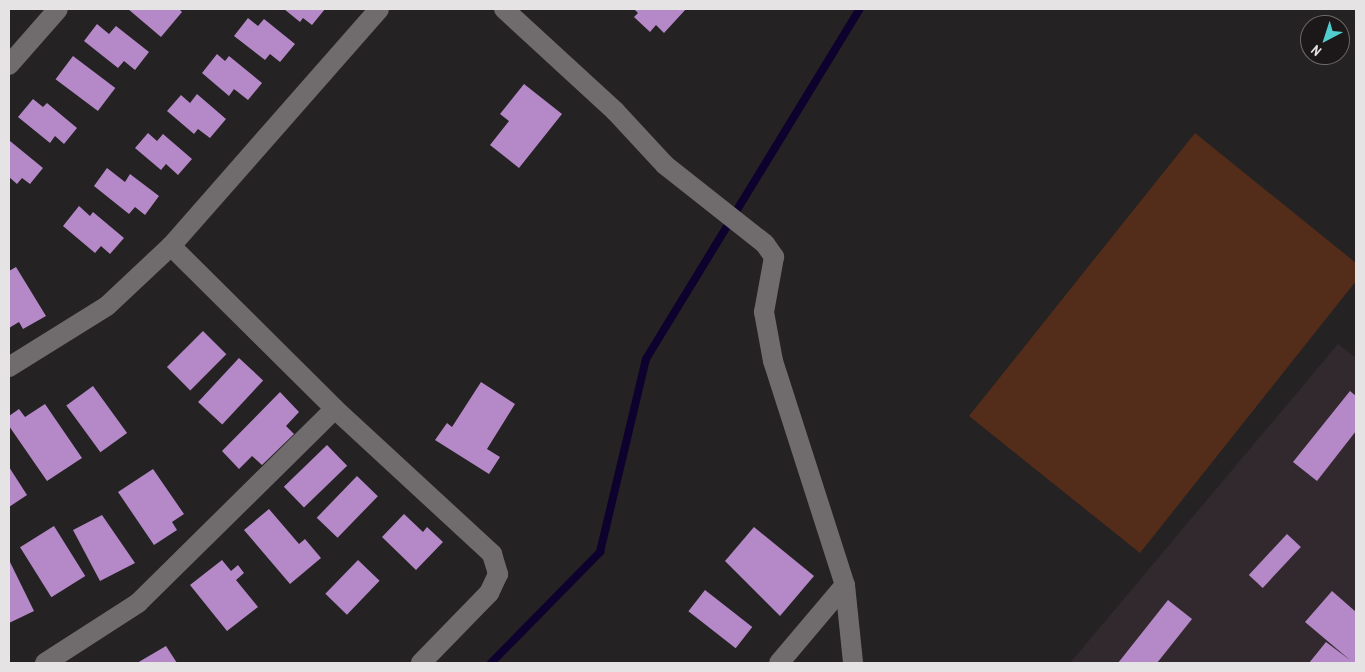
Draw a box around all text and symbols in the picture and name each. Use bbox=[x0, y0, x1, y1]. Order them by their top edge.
north arrow bbox=[1300, 15, 1350, 65]
text: N bbox=[1307, 41, 1325, 60]

